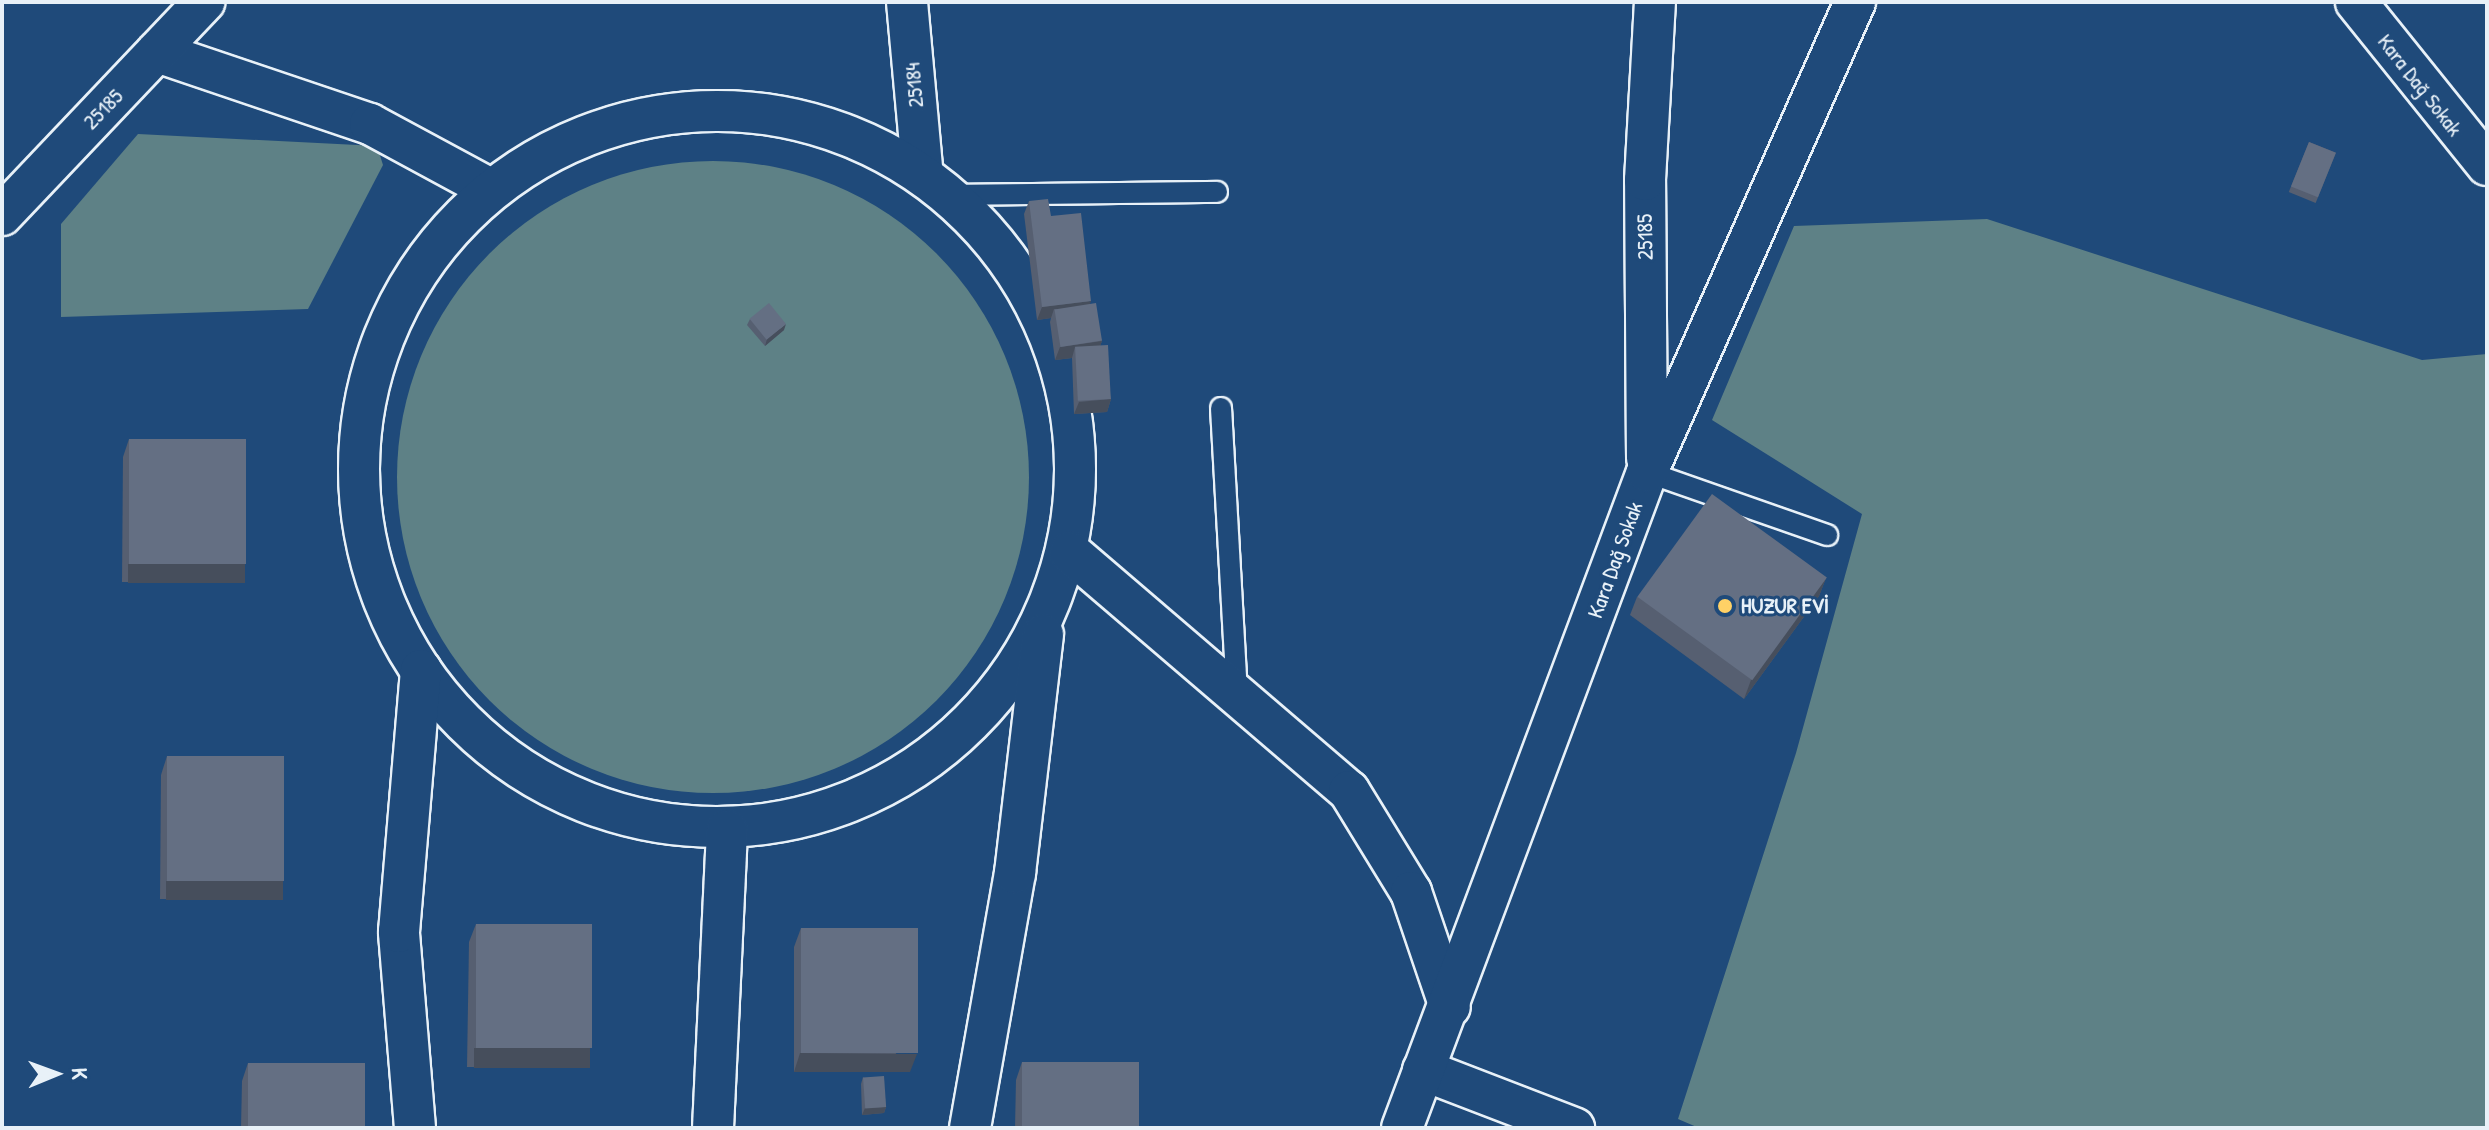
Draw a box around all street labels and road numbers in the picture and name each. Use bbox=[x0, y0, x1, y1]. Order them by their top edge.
street label: Kara Dağ Sokak bbox=[2372, 29, 2468, 141]
street label: 25184 bbox=[899, 61, 929, 109]
street label: 25185 bbox=[77, 83, 129, 135]
street label: 25185 bbox=[1631, 214, 1659, 260]
street label: Kara Dağ Sokak bbox=[1582, 498, 1648, 622]

